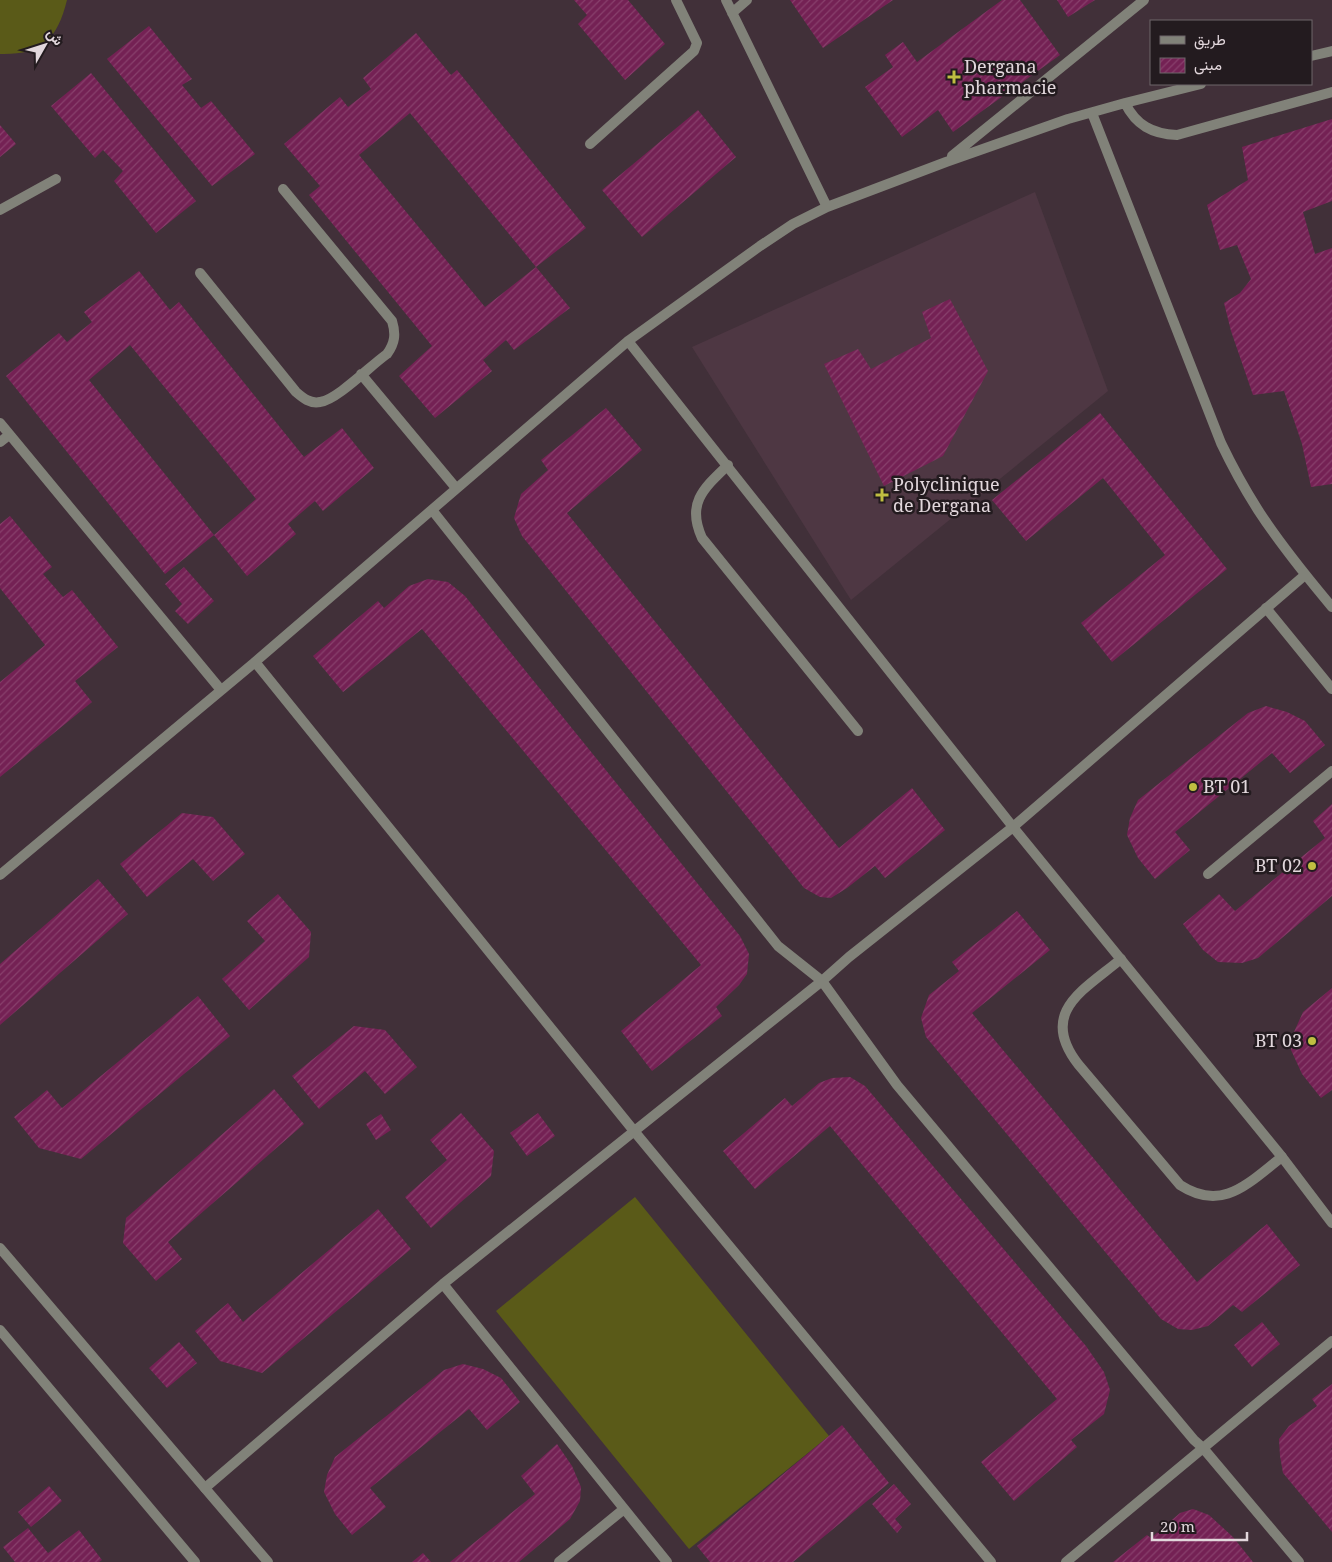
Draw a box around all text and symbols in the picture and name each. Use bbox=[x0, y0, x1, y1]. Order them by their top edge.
north arrow bbox=[20, 20, 70, 70]
legend bbox=[1150, 20, 1312, 85]
text: ش bbox=[43, 24, 68, 49]
text: طريق bbox=[1194, 29, 1226, 50]
place label: Dergana pharmacie bbox=[964, 54, 1056, 99]
text: مبنى bbox=[1194, 54, 1222, 75]
marker: Dergana pharmacie bbox=[948, 71, 960, 83]
place label: Polyclinique de Dergana bbox=[893, 472, 1000, 517]
marker: Polyclinique de Dergana bbox=[875, 488, 889, 502]
place label: BT 01 bbox=[1203, 774, 1250, 798]
marker: BT 01 bbox=[1187, 781, 1199, 793]
place label: BT 02 bbox=[1255, 853, 1302, 877]
marker: BT 02 bbox=[1306, 860, 1318, 872]
place label: BT 03 bbox=[1255, 1028, 1302, 1052]
marker: BT 03 bbox=[1306, 1035, 1318, 1047]
scale bar bbox=[1152, 1510, 1247, 1542]
text: 20 m bbox=[1160, 1516, 1195, 1536]

